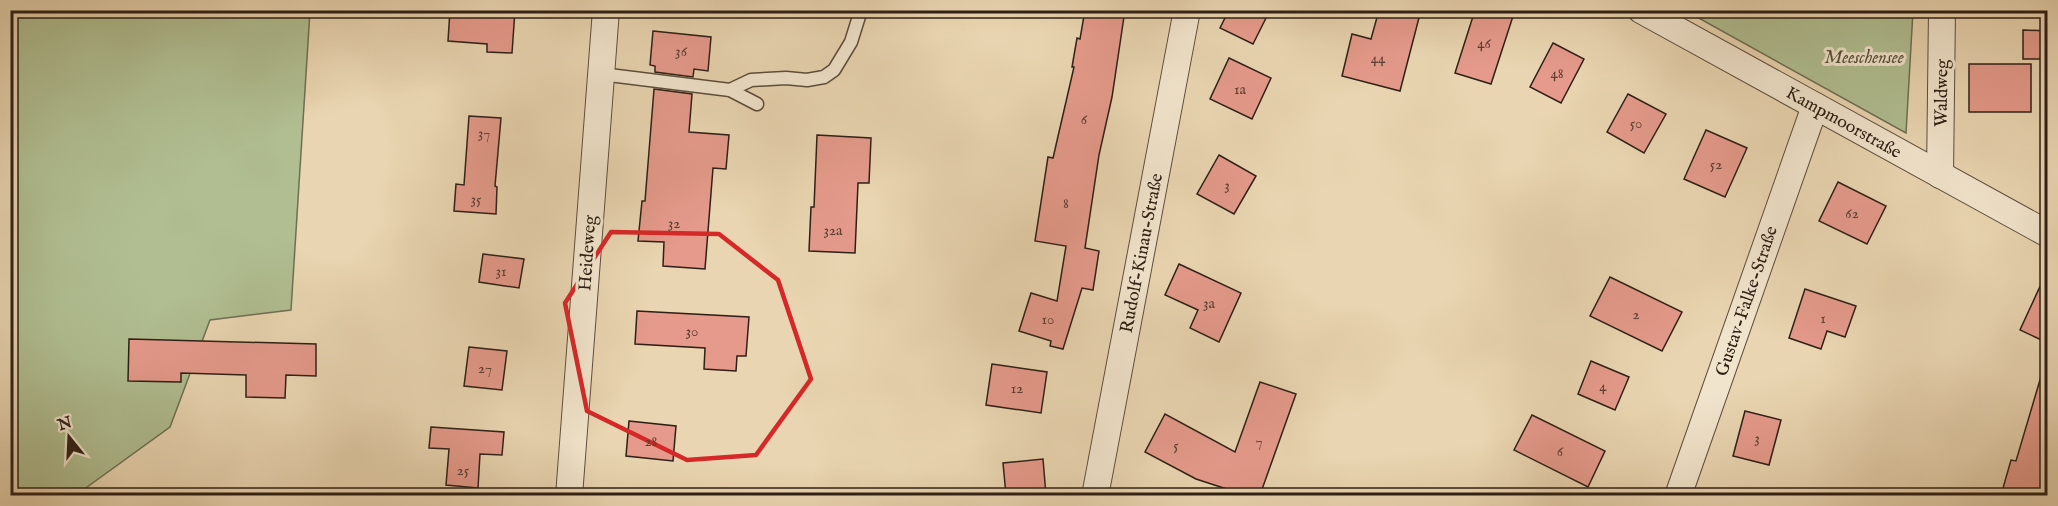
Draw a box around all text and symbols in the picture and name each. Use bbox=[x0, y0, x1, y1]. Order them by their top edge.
house number: 46 bbox=[1477, 34, 1492, 53]
house number: 36 bbox=[675, 42, 688, 61]
park label: Meeschensee bbox=[1824, 47, 1904, 70]
house number: 44 bbox=[1371, 49, 1386, 68]
street label: Waldweg bbox=[1930, 59, 1955, 127]
house number: 48 bbox=[1550, 64, 1564, 83]
house number: 1a bbox=[1234, 80, 1247, 99]
street label: Kampmoorstraße bbox=[1781, 82, 1905, 165]
house number: 6 bbox=[1081, 110, 1088, 129]
house number: 50 bbox=[1630, 114, 1642, 133]
house number: 37 bbox=[478, 124, 490, 143]
house number: 52 bbox=[1710, 155, 1722, 174]
street label: Rudolf-Kinau-Straße bbox=[1116, 171, 1169, 335]
house number: 3 bbox=[1224, 176, 1230, 195]
house number: 35 bbox=[470, 190, 482, 209]
house number: 8 bbox=[1063, 194, 1069, 213]
house number: 62 bbox=[1845, 204, 1859, 223]
street label: Heideweg bbox=[574, 214, 603, 292]
house number: 32 bbox=[668, 214, 680, 233]
house number: 32a bbox=[823, 221, 843, 240]
street label: Gustav-Falke-Straße bbox=[1711, 223, 1784, 380]
house number: 31 bbox=[495, 262, 507, 281]
house number: 3a bbox=[1203, 294, 1216, 313]
house number: 2 bbox=[1632, 305, 1640, 324]
house number: 1 bbox=[1820, 309, 1826, 328]
house number: 10 bbox=[1042, 310, 1054, 329]
house number: 30 bbox=[686, 322, 698, 341]
house number: 27 bbox=[478, 359, 492, 378]
house number: 4 bbox=[1599, 377, 1607, 396]
house number: 12 bbox=[1011, 379, 1023, 398]
north arrow bbox=[39, 407, 99, 467]
text: N bbox=[54, 413, 75, 437]
house number: 3 bbox=[1754, 429, 1760, 448]
house number: 28 bbox=[645, 432, 658, 451]
house number: 7 bbox=[1255, 432, 1263, 451]
house number: 5 bbox=[1173, 436, 1179, 455]
house number: 6 bbox=[1557, 442, 1564, 461]
house number: 25 bbox=[457, 461, 470, 480]

